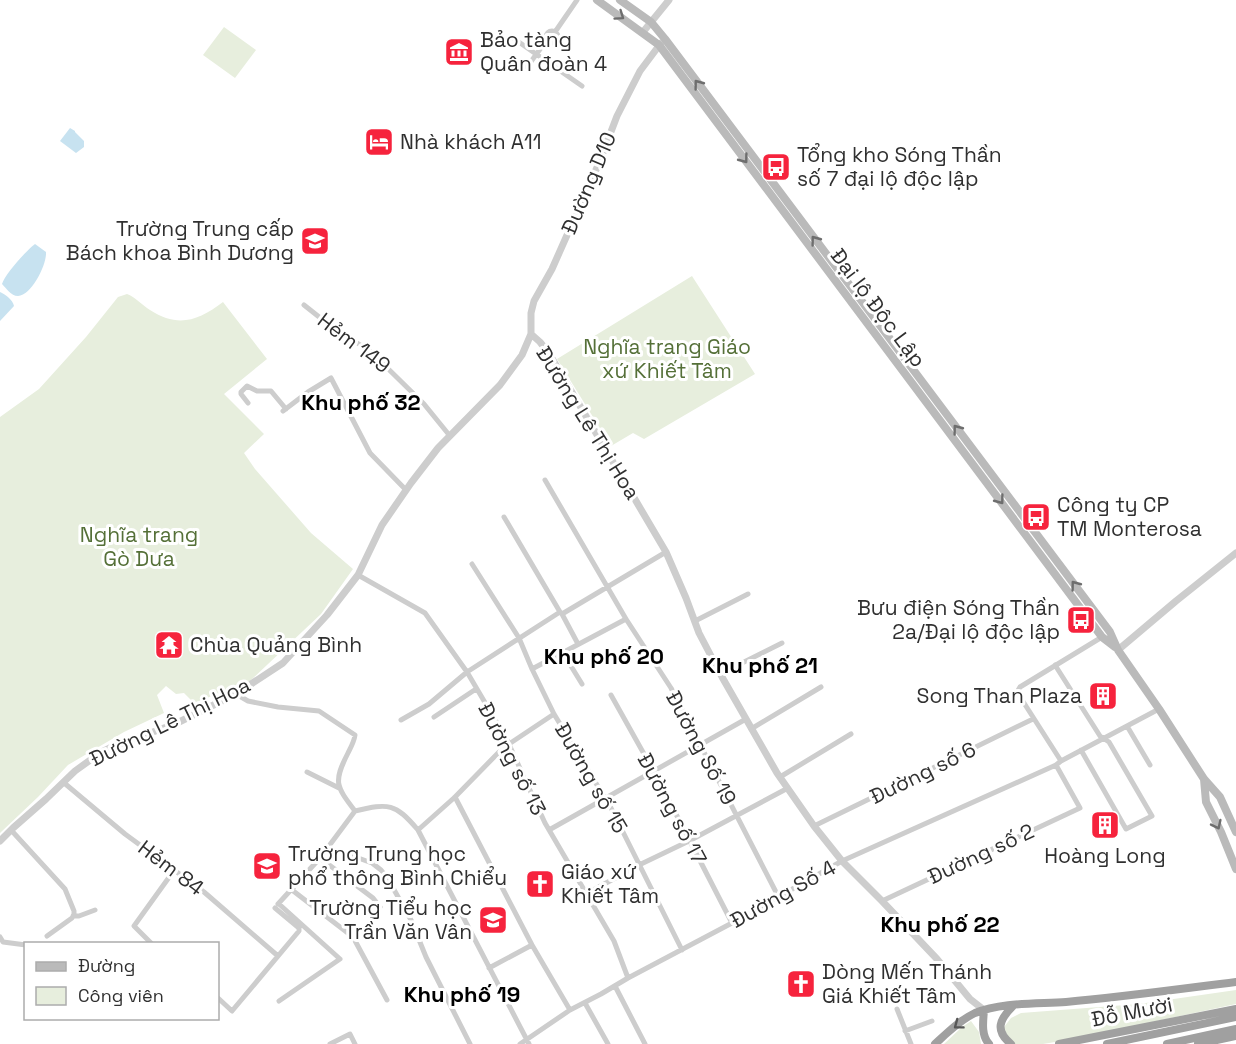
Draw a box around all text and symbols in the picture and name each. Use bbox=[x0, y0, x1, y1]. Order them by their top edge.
one-way arrow bbox=[613, 9, 624, 20]
place label: Bảo tàng Quân đoàn 4 bbox=[480, 26, 607, 77]
museum icon: Bảo tàng Quân đoàn 4 bbox=[443, 36, 475, 68]
one-way arrow bbox=[694, 79, 705, 90]
hotel icon: Nhà khách A11 bbox=[363, 126, 395, 158]
place label: Nhà khách A11 bbox=[400, 128, 542, 155]
street label: Đường D10 bbox=[555, 128, 622, 238]
place label: Tổng kho Sóng Thần số 7 đại lộ độc lập bbox=[797, 141, 1002, 192]
bus stop icon: Tổng kho Sóng Thần số 7 đại lộ độc lập bbox=[760, 151, 792, 183]
one-way arrow bbox=[737, 153, 748, 164]
place label: Trường Trung cấp Bách khoa Bình Dương bbox=[66, 215, 294, 266]
school or university icon: Trường Trung cấp Bách khoa Bình Dương bbox=[299, 225, 331, 257]
one-way arrow bbox=[812, 235, 823, 246]
street label: Đại lộ Độc Lập bbox=[825, 243, 932, 373]
street label: Hẻm 149 bbox=[312, 306, 396, 379]
park label: Nghĩa trang Giáo xứ Khiết Tâm bbox=[583, 333, 751, 384]
street label: Đường Lê Thị Hoa bbox=[530, 341, 646, 504]
district label: Khu phố 32 bbox=[301, 388, 421, 416]
one-way arrow bbox=[954, 425, 965, 436]
place label: Công ty CP TM Monterosa bbox=[1057, 491, 1202, 542]
one-way arrow bbox=[992, 494, 1003, 505]
bus stop icon: Công ty CP TM Monterosa bbox=[1020, 501, 1052, 533]
park label: Nghĩa trang Gò Dưa bbox=[80, 521, 198, 572]
one-way arrow bbox=[1071, 581, 1082, 592]
place label: Bưu điện Sóng Thần 2a/Đại lộ độc lập bbox=[857, 594, 1060, 645]
bus stop icon: Bưu điện Sóng Thần 2a/Đại lộ độc lập bbox=[1065, 604, 1097, 636]
temple icon: Chùa Quảng Bình bbox=[153, 629, 185, 661]
place label: Chùa Quảng Bình bbox=[190, 631, 362, 658]
district label: Khu phố 20 bbox=[544, 642, 664, 670]
district label: Khu phố 21 bbox=[702, 651, 818, 679]
street label: Đường Lê Thị Hoa bbox=[85, 671, 255, 772]
building icon: Song Than Plaza bbox=[1087, 680, 1119, 712]
place label: Song Than Plaza bbox=[917, 682, 1082, 709]
street label: Đường Số 19 bbox=[660, 686, 743, 809]
street label: Đường số 13 bbox=[472, 698, 552, 820]
street label: Đường số 15 bbox=[549, 718, 634, 838]
street label: Đường số 6 bbox=[865, 735, 980, 810]
street label: Đường số 17 bbox=[632, 748, 713, 869]
building icon: Hoàng Long bbox=[1089, 809, 1121, 841]
street label: Đường số 2 bbox=[923, 817, 1038, 890]
one-way arrow bbox=[1210, 819, 1221, 829]
street label: Hẻm 84 bbox=[133, 834, 210, 901]
place label: Trường Trung học phổ thông Bình Chiểu bbox=[288, 840, 507, 891]
place label: Hoàng Long bbox=[1044, 842, 1166, 869]
school or university icon: Trường Trung học phổ thông Bình Chiểu bbox=[251, 850, 283, 882]
street label: Đường Số 4 bbox=[725, 853, 840, 934]
place label: Giáo xứ Khiết Tâm bbox=[561, 858, 659, 909]
church icon: Giáo xứ Khiết Tâm bbox=[524, 868, 556, 900]
place label: Trường Tiểu học Trần Văn Vân bbox=[309, 894, 472, 945]
school or university icon: Trường Tiểu học Trần Văn Vân bbox=[477, 904, 509, 936]
district label: Khu phố 22 bbox=[880, 910, 1000, 938]
legend bbox=[24, 942, 219, 1020]
text: Đường bbox=[78, 954, 135, 977]
place label: Dòng Mến Thánh Giá Khiết Tâm bbox=[822, 958, 992, 1009]
church icon: Dòng Mến Thánh Giá Khiết Tâm bbox=[785, 968, 817, 1000]
district label: Khu phố 19 bbox=[404, 980, 520, 1008]
text: Công viên bbox=[78, 984, 164, 1007]
street label: Đỗ Mười bbox=[1089, 990, 1175, 1033]
one-way arrow bbox=[954, 1017, 965, 1028]

